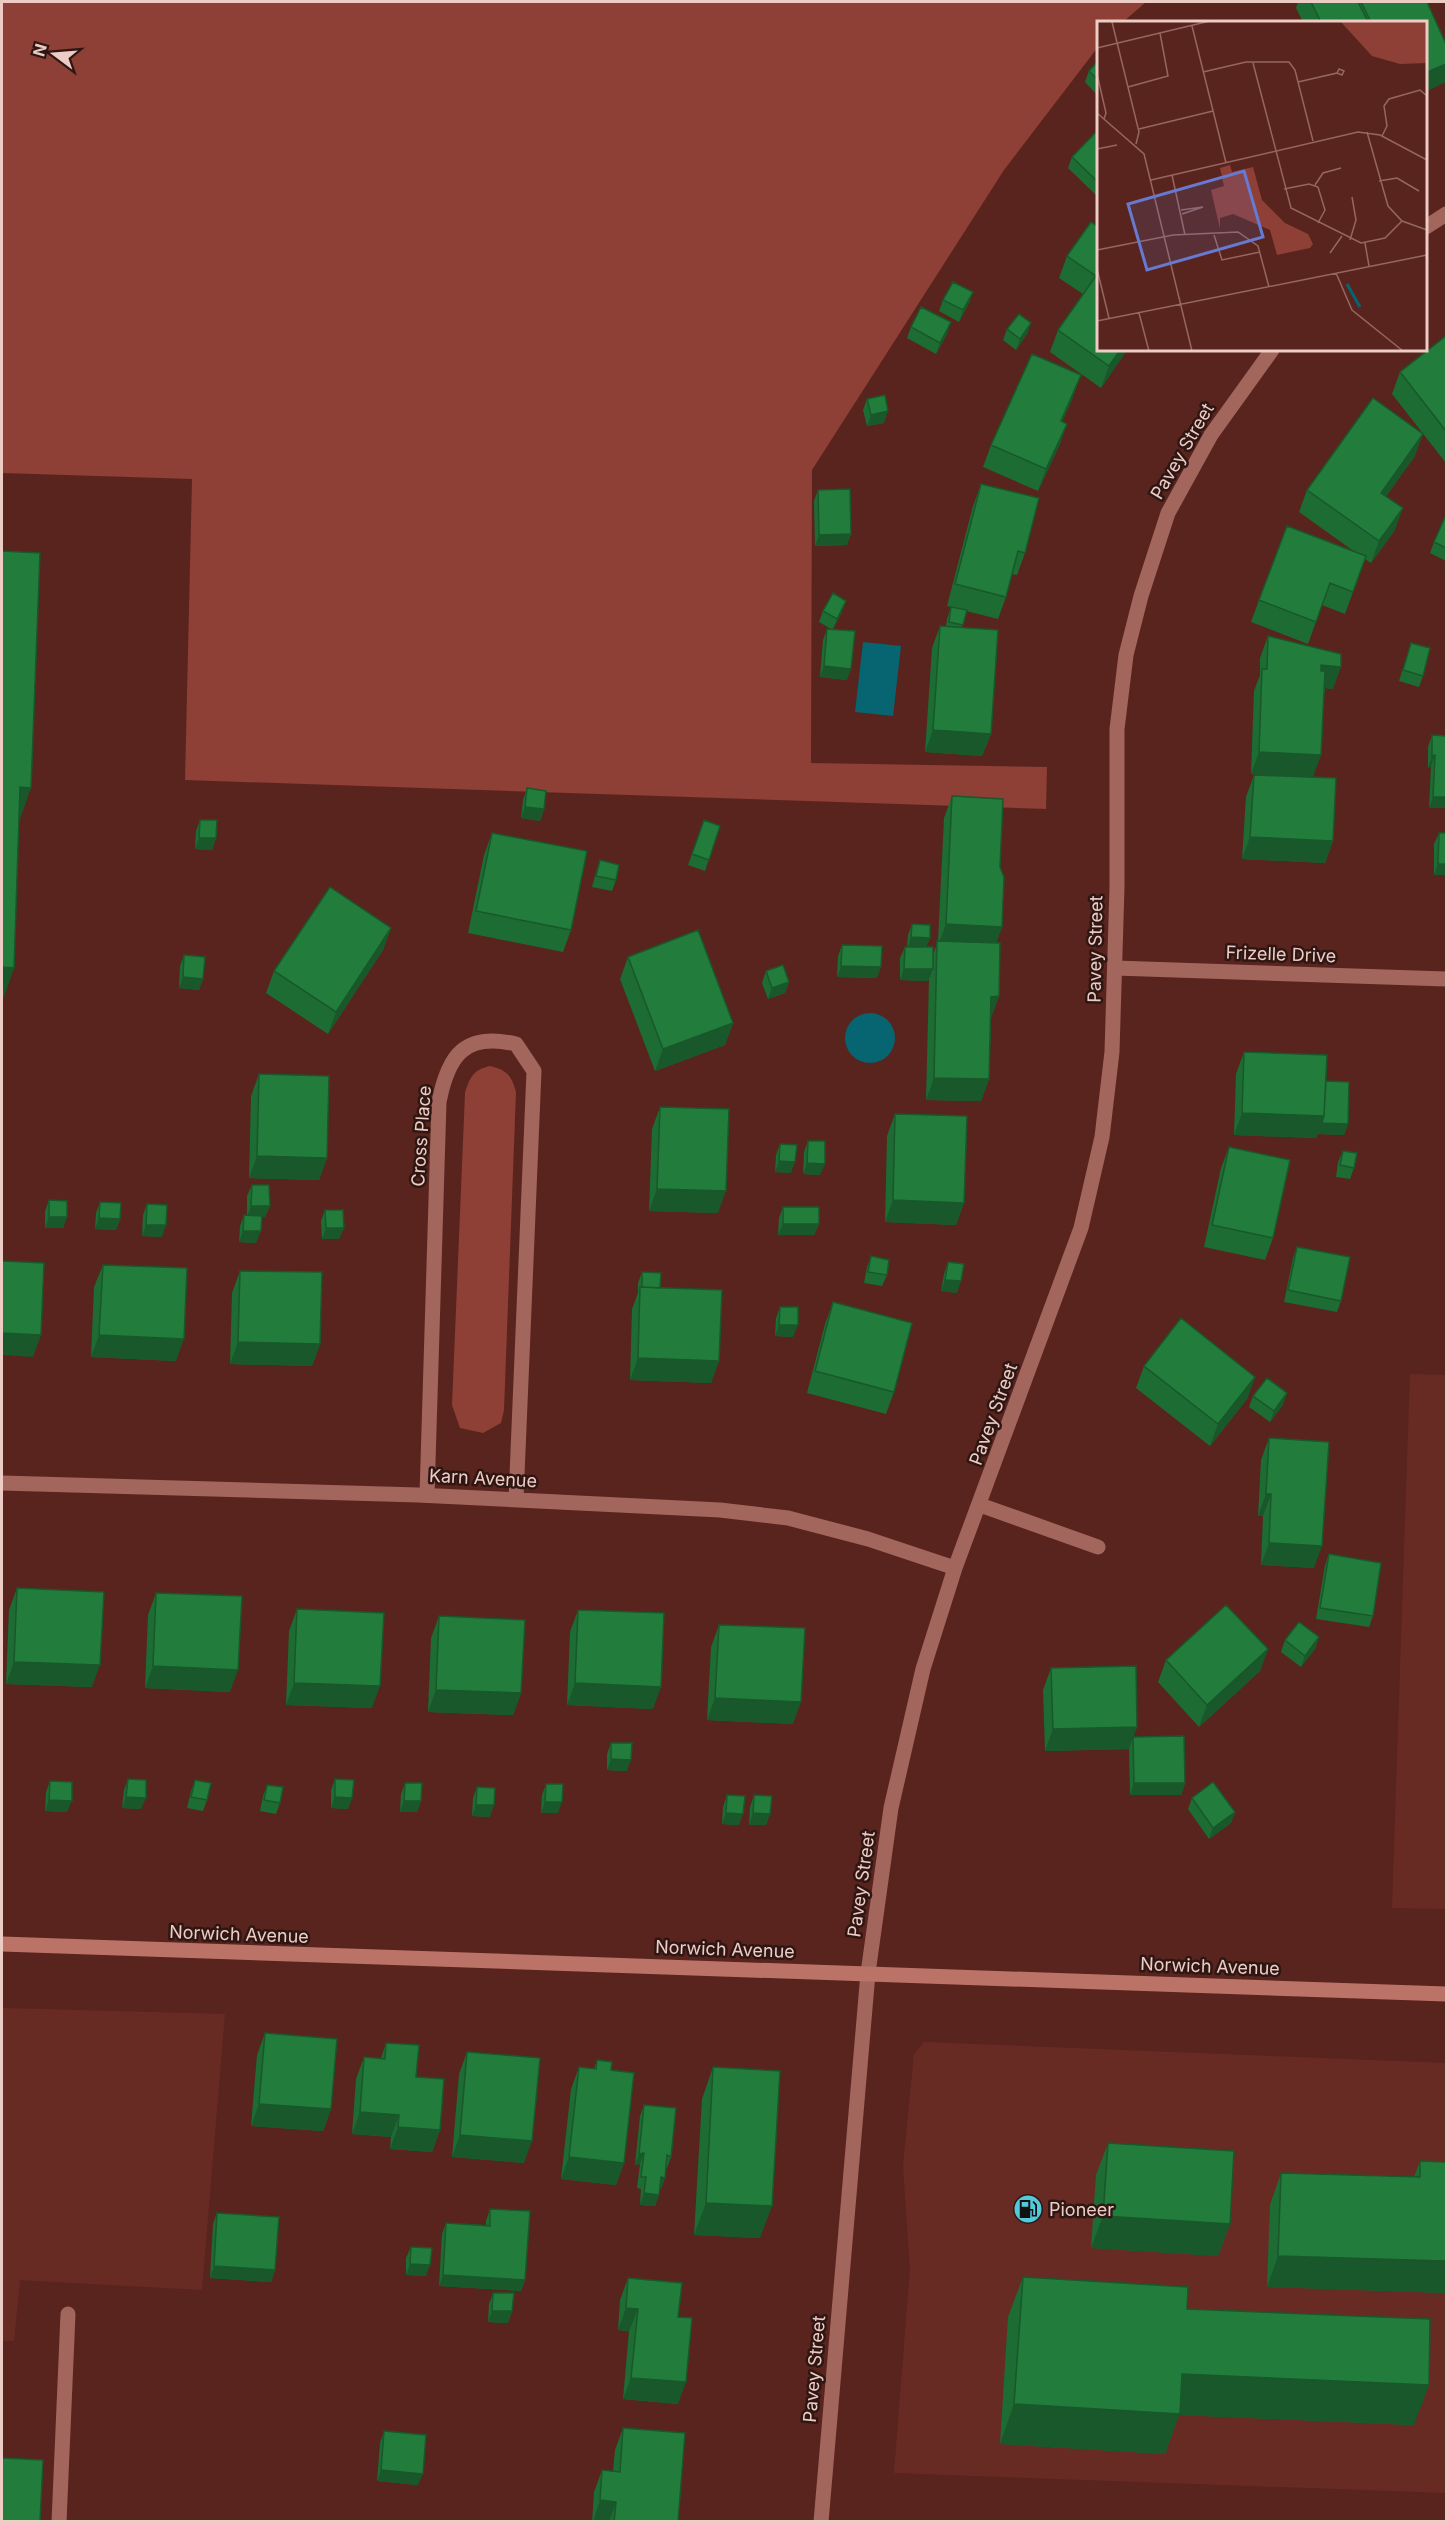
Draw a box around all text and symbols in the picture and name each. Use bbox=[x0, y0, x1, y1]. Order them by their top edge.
inset map bbox=[1097, 21, 1427, 351]
north arrow bbox=[24, 24, 84, 84]
text: N bbox=[28, 41, 51, 58]
street label: Pavey Street bbox=[1146, 399, 1218, 503]
street label: Pavey Street bbox=[1084, 895, 1106, 1003]
street label: Frizelle Drive bbox=[1225, 942, 1337, 966]
street label: Cross Place bbox=[407, 1085, 435, 1187]
street label: Pavey Street bbox=[965, 1360, 1021, 1468]
street label: Karn Avenue bbox=[428, 1465, 538, 1491]
street label: Pavey Street bbox=[843, 1829, 879, 1939]
street label: Norwich Avenue bbox=[169, 1921, 309, 1947]
street label: Norwich Avenue bbox=[655, 1936, 795, 1962]
street label: Norwich Avenue bbox=[1140, 1953, 1280, 1979]
fuel station icon: Pioneer bbox=[1012, 2193, 1044, 2225]
place label: Pioneer bbox=[1049, 2199, 1114, 2220]
street label: Pavey Street bbox=[799, 2315, 829, 2423]

